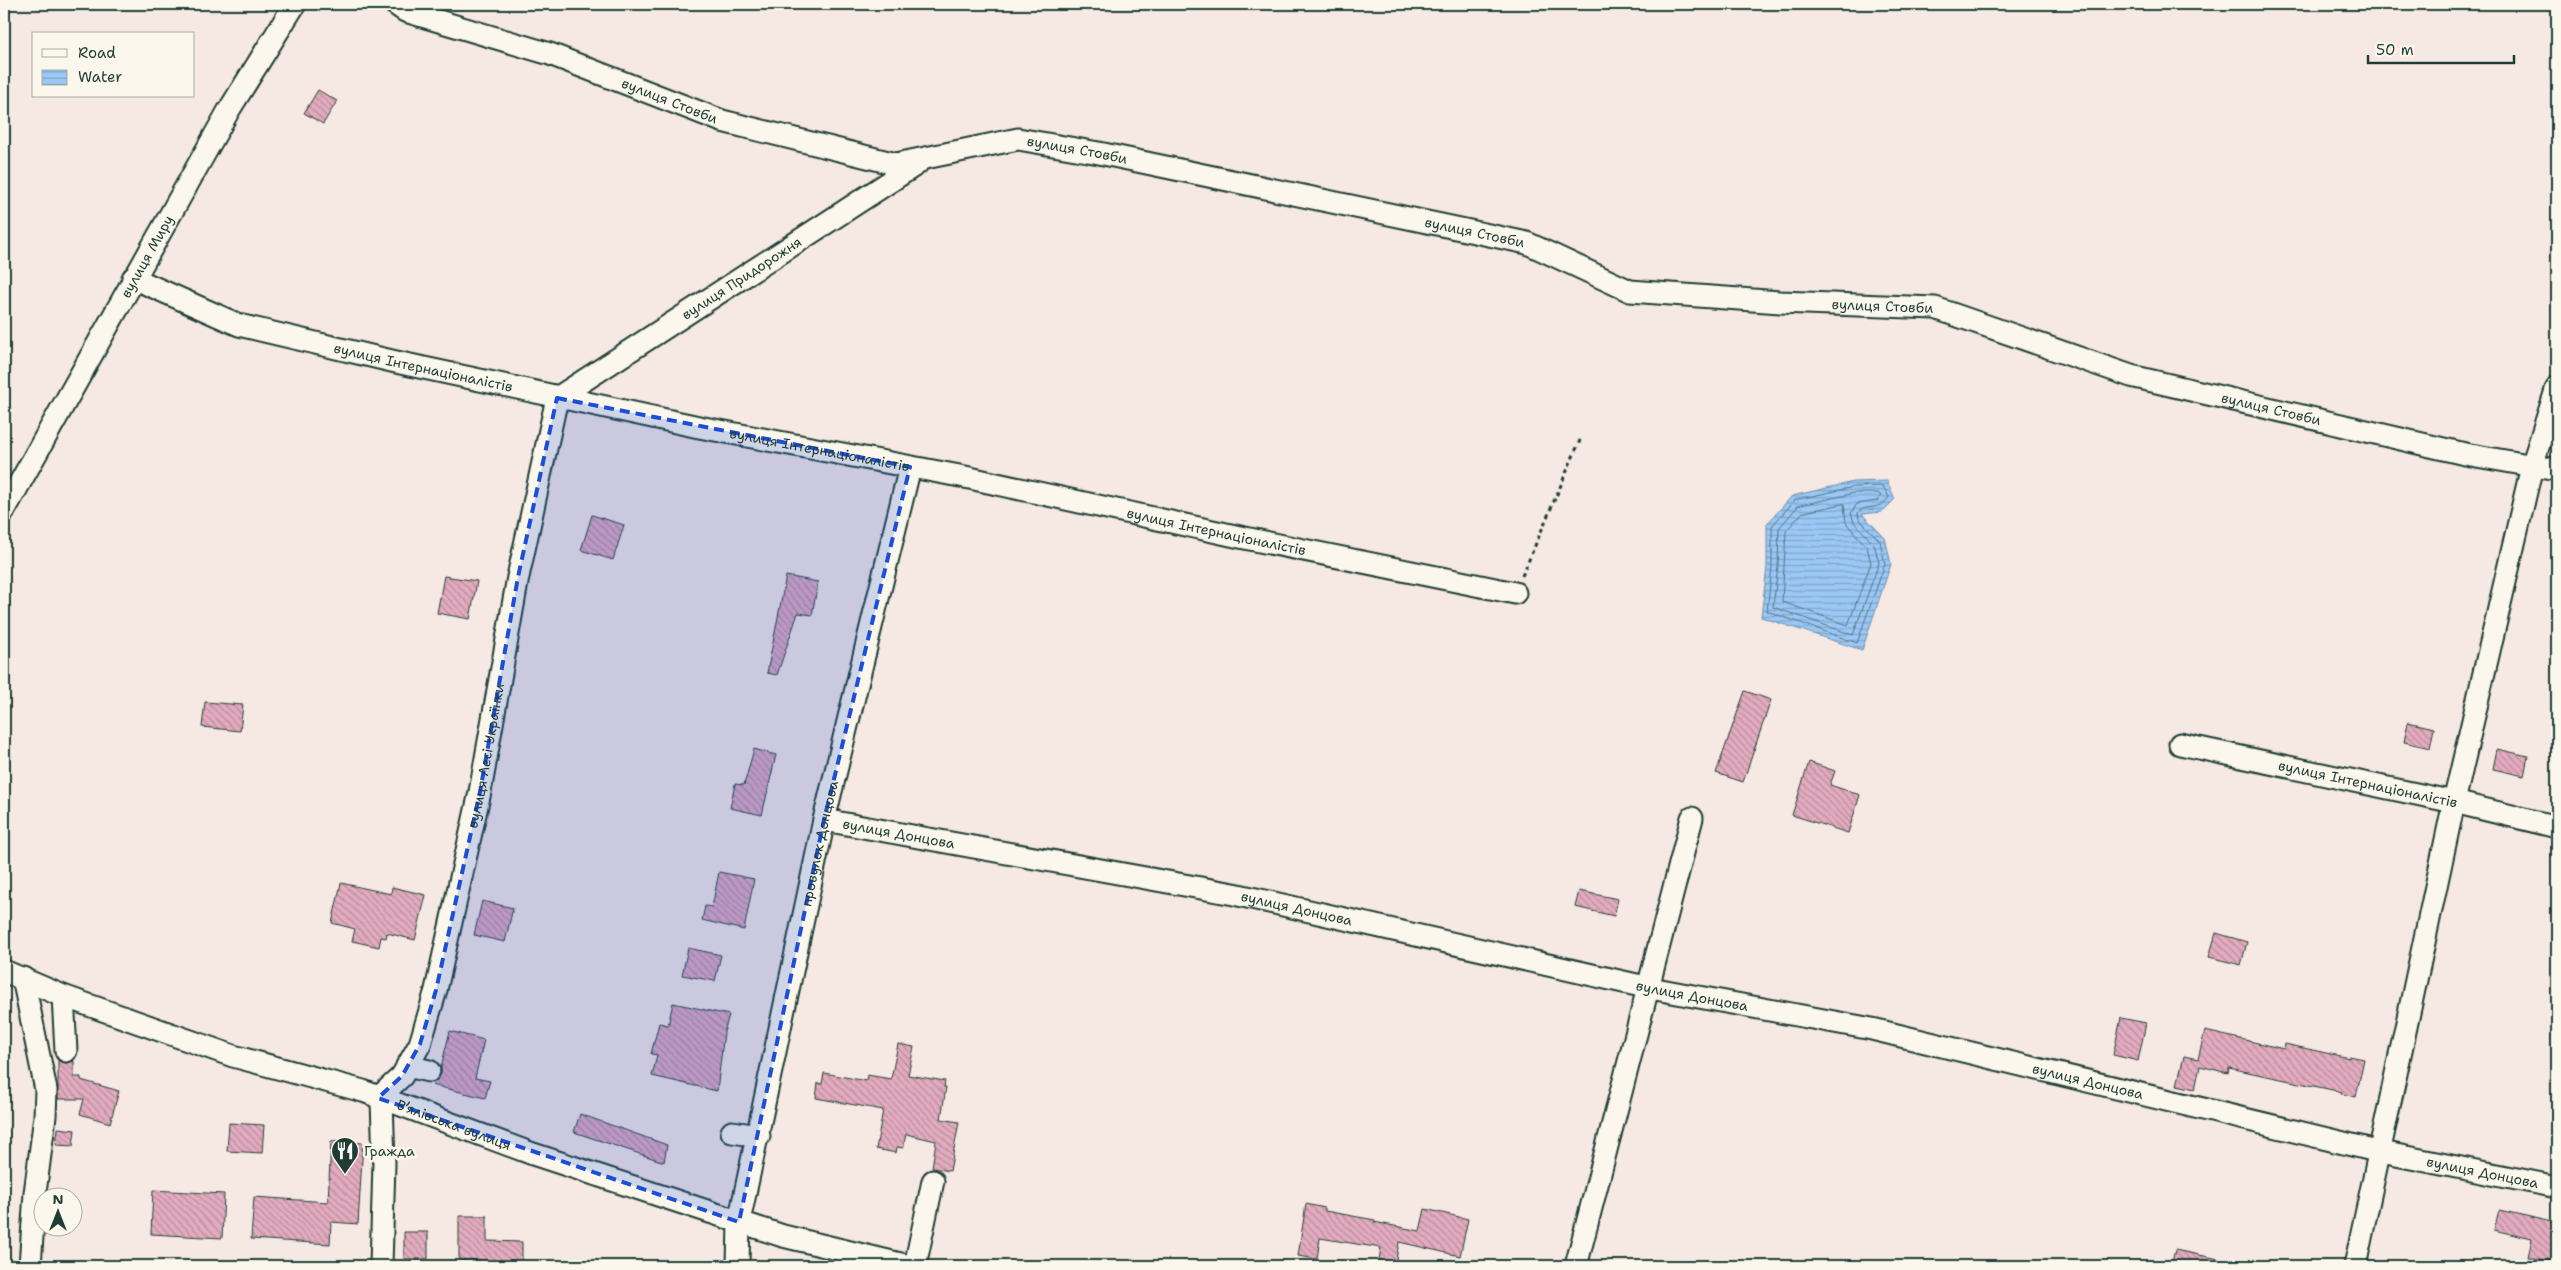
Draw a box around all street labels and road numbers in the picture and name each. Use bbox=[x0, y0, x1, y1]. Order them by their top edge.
street label: вулиця Стовби bbox=[619, 74, 720, 128]
street label: вулиця Стовби bbox=[1026, 132, 1129, 168]
street label: вулиця Миру bbox=[116, 212, 177, 301]
street label: вулиця Стовби bbox=[1423, 213, 1526, 251]
street label: вулиця Придорожня bbox=[678, 232, 805, 324]
street label: вулиця Стовби bbox=[1831, 295, 1934, 317]
street label: вулиця Інтернаціоналістів bbox=[332, 339, 514, 396]
street label: вулиця Стовби bbox=[2220, 388, 2323, 429]
street label: вулиця Інтернаціоналістів bbox=[728, 424, 911, 475]
street label: вулиця Інтернаціоналістів bbox=[1125, 504, 1308, 559]
street label: вулиця Лесі Українки bbox=[463, 682, 508, 830]
street label: вулиця Інтернаціоналістів bbox=[2277, 756, 2459, 811]
street label: провулок Донцова bbox=[797, 778, 842, 908]
street label: вулиця Донцова bbox=[841, 815, 957, 852]
street label: вулиця Донцова bbox=[1239, 887, 1354, 930]
street label: вулиця Донцова bbox=[1634, 976, 1750, 1015]
street label: вулиця Донцова bbox=[2031, 1059, 2146, 1103]
street label: В’ялівська вулиця bbox=[394, 1095, 514, 1154]
street label: вулиця Донцова bbox=[2425, 1152, 2540, 1192]

